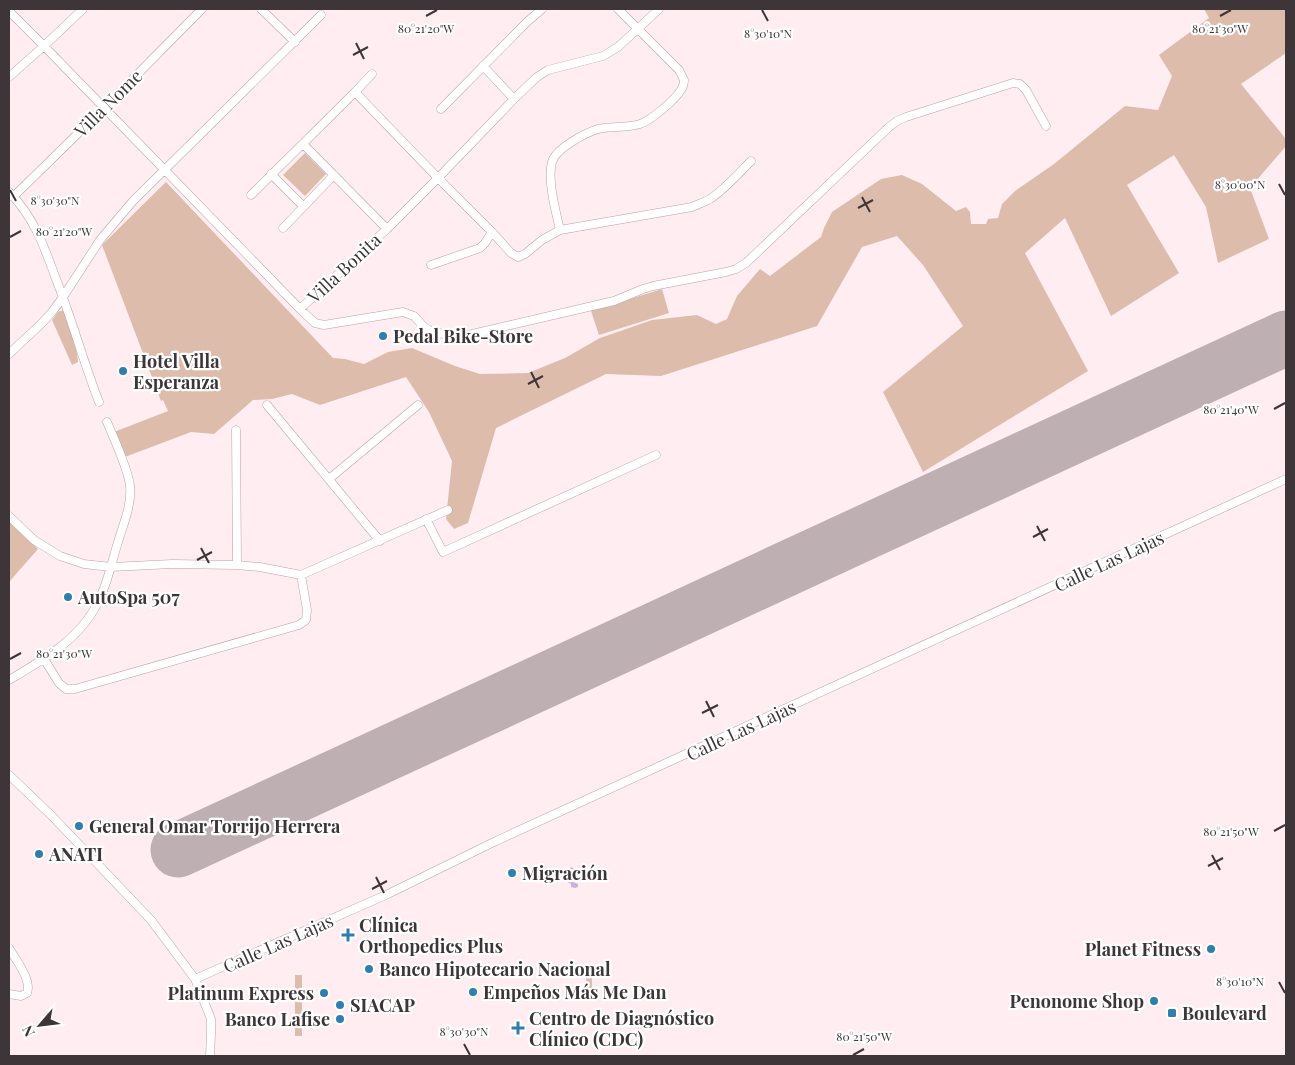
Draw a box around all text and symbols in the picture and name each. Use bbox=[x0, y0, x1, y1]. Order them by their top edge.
text: 80°21'20"W bbox=[398, 20, 454, 36]
text: 80°21'30"W bbox=[1192, 20, 1248, 36]
text: 8°30'10"N bbox=[744, 25, 793, 41]
street label: Villa Nome bbox=[68, 64, 147, 143]
text: 8°30'00"N bbox=[1215, 176, 1266, 192]
text: 8°30'30"N bbox=[30, 192, 80, 208]
text: 80°21'20"W bbox=[36, 223, 92, 239]
street label: Villa Bonita bbox=[301, 228, 386, 309]
place label: Pedal Bike-Store bbox=[393, 324, 533, 348]
marker: Pedal Bike-Store bbox=[377, 330, 389, 342]
place label: Hotel Villa Esperanza bbox=[133, 349, 220, 394]
marker: Hotel Villa Esperanza bbox=[117, 365, 129, 377]
text: 80°21'40"W bbox=[1203, 401, 1259, 417]
street label: Calle Las Lajas bbox=[1050, 525, 1168, 597]
place label: AutoSpa 507 bbox=[77, 585, 180, 609]
marker: AutoSpa 507 bbox=[62, 591, 74, 603]
text: 80°21'30"W bbox=[36, 645, 92, 661]
street label: Calle Las Lajas bbox=[682, 694, 800, 766]
place label: General Omar Torrijo Herrera bbox=[89, 814, 341, 838]
marker: General Omar Torrijo Herrera bbox=[73, 820, 85, 832]
text: 80°21'50"W bbox=[1203, 823, 1259, 839]
place label: ANATI bbox=[48, 842, 103, 866]
marker: ANATI bbox=[33, 848, 45, 860]
place label: Migración bbox=[522, 861, 608, 885]
marker: Migración bbox=[506, 867, 518, 879]
street label: Calle Las Lajas bbox=[219, 908, 337, 978]
place label: Clínica Orthopedics Plus bbox=[359, 913, 503, 958]
marker: Clínica Orthopedics Plus bbox=[341, 928, 355, 942]
place label: Planet Fitness bbox=[1085, 937, 1201, 961]
marker: Planet Fitness bbox=[1205, 943, 1217, 955]
place label: Banco Hipotecario Nacional bbox=[379, 957, 611, 981]
marker: Banco Hipotecario Nacional bbox=[363, 963, 375, 975]
text: 8°30'10"N bbox=[1216, 973, 1265, 989]
place label: Empeños Más Me Dan bbox=[483, 980, 666, 1004]
place label: Platinum Express bbox=[168, 981, 314, 1005]
marker: Empeños Más Me Dan bbox=[467, 986, 479, 998]
marker: Platinum Express bbox=[318, 987, 330, 999]
place label: Penonome Shop bbox=[1009, 989, 1144, 1013]
place label: SIACAP bbox=[350, 993, 415, 1017]
marker: Penonome Shop bbox=[1148, 995, 1160, 1007]
marker: SIACAP bbox=[334, 999, 346, 1011]
north arrow bbox=[15, 1000, 65, 1050]
place label: Boulevard bbox=[1182, 1001, 1267, 1025]
place label: Centro de Diagnóstico Clínico (CDC) bbox=[529, 1006, 714, 1051]
place label: Banco Lafise bbox=[225, 1007, 330, 1031]
marker: Boulevard bbox=[1166, 1007, 1178, 1019]
marker: Banco Lafise bbox=[334, 1013, 346, 1025]
marker: Centro de Diagnóstico Clínico (CDC) bbox=[511, 1021, 525, 1035]
text: N bbox=[17, 1022, 39, 1040]
text: 8°30'30"N bbox=[439, 1023, 489, 1039]
text: 80°21'50"W bbox=[836, 1028, 892, 1044]

